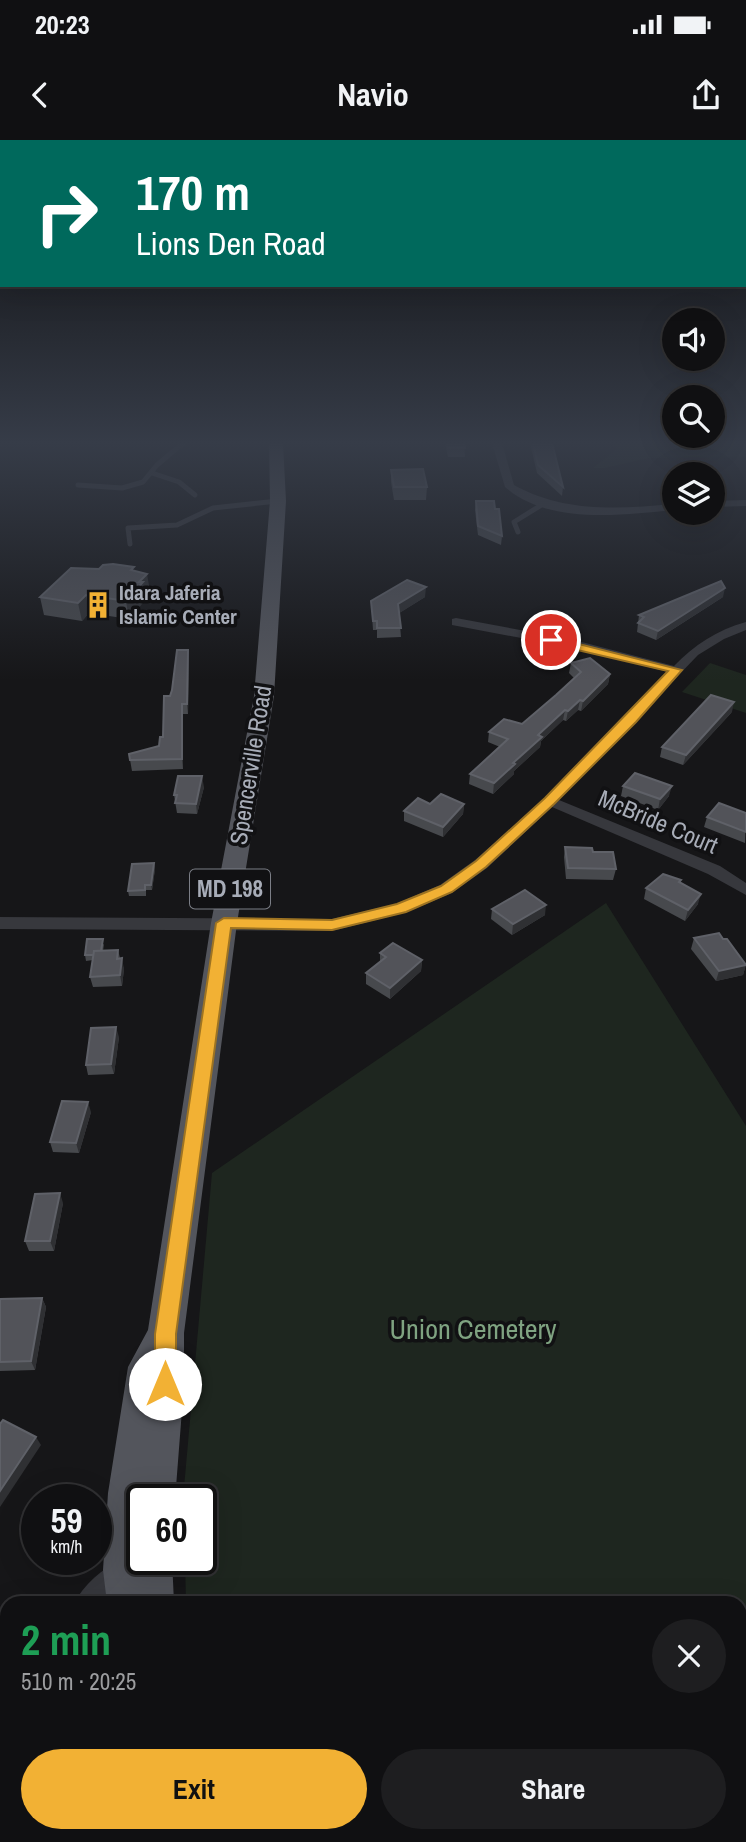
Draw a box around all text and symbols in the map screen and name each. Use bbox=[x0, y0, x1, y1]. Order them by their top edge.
text: 20:23 bbox=[35, 7, 90, 42]
text: Navio bbox=[337, 73, 409, 116]
icon: back bbox=[21, 76, 59, 114]
icon: share bbox=[687, 76, 725, 114]
text: 170 m bbox=[136, 159, 250, 225]
icon: right bbox=[21, 168, 112, 259]
text: Lions Den Road bbox=[136, 222, 326, 265]
map controls bbox=[662, 308, 725, 525]
button: sound bbox=[662, 308, 725, 371]
button: search bbox=[662, 385, 725, 448]
button: layers bbox=[662, 462, 725, 525]
place label: Idara Jaferia Islamic Center bbox=[119, 578, 237, 631]
building icon: Idara Jaferia Islamic Center bbox=[83, 590, 113, 620]
pin bbox=[521, 610, 581, 670]
icon: arrive bbox=[532, 621, 570, 659]
street label: Spencerville Road bbox=[222, 683, 278, 847]
street label: McBride Court bbox=[594, 782, 724, 861]
road number: MD 198 bbox=[190, 870, 270, 908]
park label: Union Cemetery bbox=[389, 1310, 557, 1348]
position arrow bbox=[128, 1347, 202, 1421]
speed limit sign: 60 bbox=[126, 1484, 217, 1575]
text: 59 bbox=[51, 1497, 82, 1544]
text: km/h bbox=[51, 1534, 83, 1559]
text: 2 min bbox=[21, 1612, 111, 1668]
button: close bbox=[652, 1619, 726, 1693]
text: 510 m · 20:25 bbox=[21, 1666, 136, 1697]
button: Exit bbox=[21, 1749, 367, 1829]
button: Share bbox=[381, 1749, 726, 1829]

